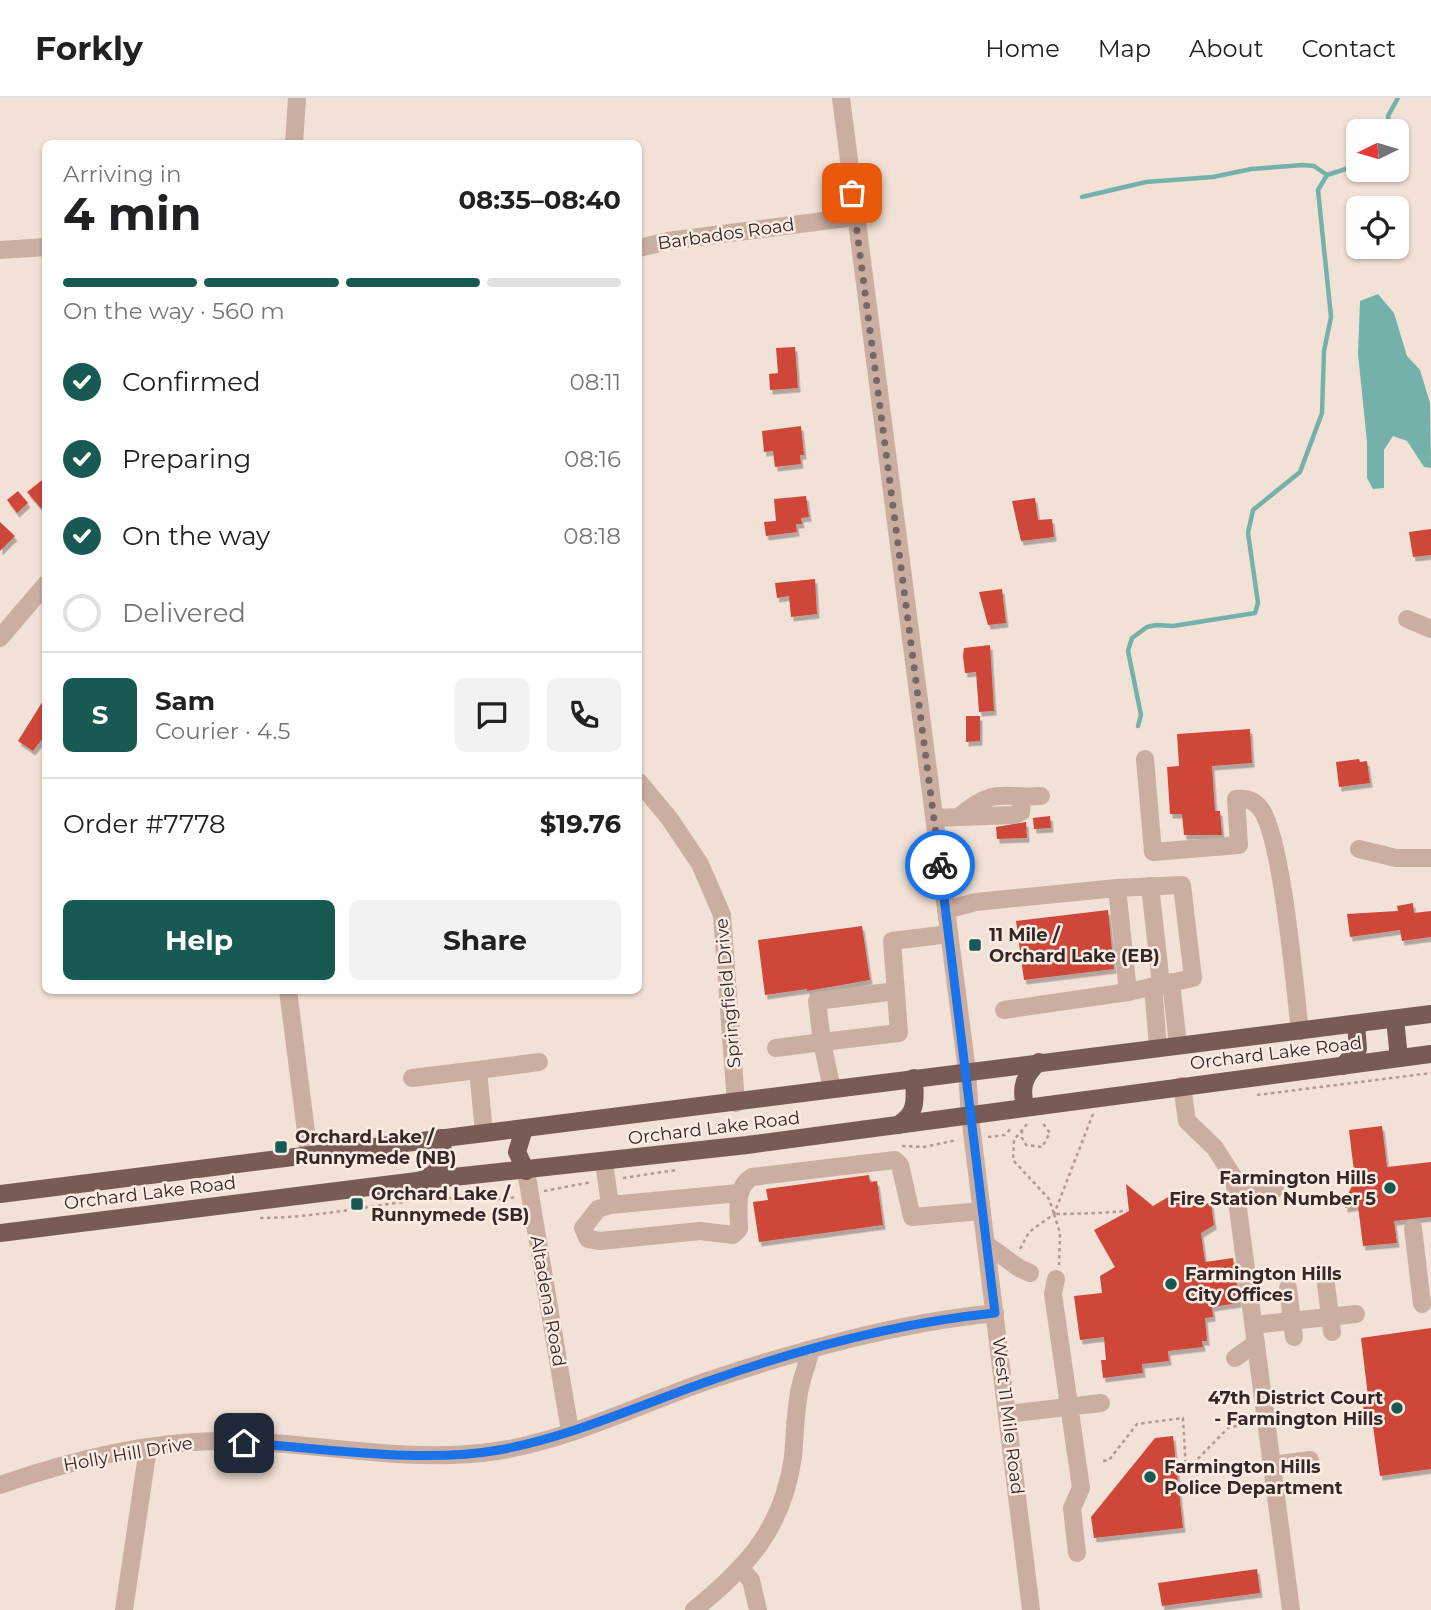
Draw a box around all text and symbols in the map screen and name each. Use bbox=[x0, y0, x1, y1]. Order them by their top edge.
text: Forkly bbox=[35, 28, 143, 68]
text: Home bbox=[985, 34, 1060, 63]
text: Map bbox=[1098, 34, 1151, 63]
text: About bbox=[1189, 34, 1263, 63]
text: Contact bbox=[1301, 34, 1396, 63]
north arrow bbox=[1346, 119, 1409, 182]
map controls bbox=[1346, 119, 1409, 259]
text: Arriving in bbox=[63, 160, 182, 188]
pin bbox=[822, 163, 882, 223]
icon: bag bbox=[833, 174, 871, 212]
text: 08:35–08:40 bbox=[458, 184, 621, 216]
text: 4 min bbox=[63, 185, 202, 242]
button: locate bbox=[1346, 196, 1409, 259]
street label: Barbados Road bbox=[656, 213, 796, 255]
text: On the way · 560 m bbox=[63, 297, 285, 325]
icon: check bbox=[63, 363, 101, 401]
text: Confirmed bbox=[122, 366, 261, 398]
text: 08:11 bbox=[570, 368, 621, 396]
icon: check bbox=[63, 440, 101, 478]
text: Preparing bbox=[122, 443, 251, 475]
text: 08:16 bbox=[564, 445, 621, 473]
icon: check bbox=[63, 517, 101, 555]
text: On the way bbox=[122, 520, 270, 552]
text: 08:18 bbox=[563, 522, 621, 550]
text: Delivered bbox=[122, 597, 246, 629]
button: chat bbox=[455, 678, 529, 752]
button: phone bbox=[547, 678, 621, 752]
text: Sam bbox=[155, 685, 215, 717]
text: S bbox=[92, 699, 108, 731]
text: Courier · 4.5 bbox=[155, 717, 290, 745]
text: Order #7778 bbox=[63, 808, 226, 840]
text: $19.76 bbox=[540, 808, 621, 840]
courier bbox=[905, 830, 975, 900]
icon: bike bbox=[921, 846, 959, 884]
button: Help bbox=[63, 900, 335, 980]
button: Share bbox=[349, 900, 621, 980]
street label: Springfield Drive bbox=[710, 917, 746, 1069]
place label: 11 Mile / Orchard Lake (EB) bbox=[989, 924, 1160, 967]
marker: 11 Mile / Orchard Lake (EB) bbox=[967, 937, 983, 953]
street label: Orchard Lake Road bbox=[1189, 1032, 1363, 1074]
street label: Orchard Lake Road bbox=[627, 1107, 801, 1149]
place label: Orchard Lake / Runnymede (NB) bbox=[295, 1126, 456, 1169]
marker: Orchard Lake / Runnymede (NB) bbox=[273, 1139, 289, 1155]
place label: Farmington Hills Fire Station Number 5 bbox=[1169, 1167, 1376, 1210]
street label: Orchard Lake Road bbox=[63, 1172, 237, 1214]
marker: Farmington Hills Fire Station Number 5 bbox=[1382, 1180, 1398, 1196]
place label: Orchard Lake / Runnymede (SB) bbox=[371, 1183, 529, 1226]
marker: Orchard Lake / Runnymede (SB) bbox=[349, 1196, 365, 1212]
street label: Altadena Road bbox=[526, 1234, 570, 1368]
place label: Farmington Hills City Offices bbox=[1185, 1263, 1342, 1306]
marker: Farmington Hills City Offices bbox=[1163, 1276, 1179, 1292]
street label: West 11 Mile Road bbox=[987, 1336, 1029, 1496]
place label: 47th District Court - Farmington Hills bbox=[1208, 1387, 1383, 1430]
marker: 47th District Court - Farmington Hills bbox=[1389, 1400, 1405, 1416]
pin bbox=[214, 1413, 274, 1473]
icon: home bbox=[225, 1424, 263, 1462]
street label: Holly Hill Drive bbox=[62, 1432, 195, 1476]
place label: Farmington Hills Police Department bbox=[1164, 1456, 1343, 1499]
marker: Farmington Hills Police Department bbox=[1142, 1469, 1158, 1485]

